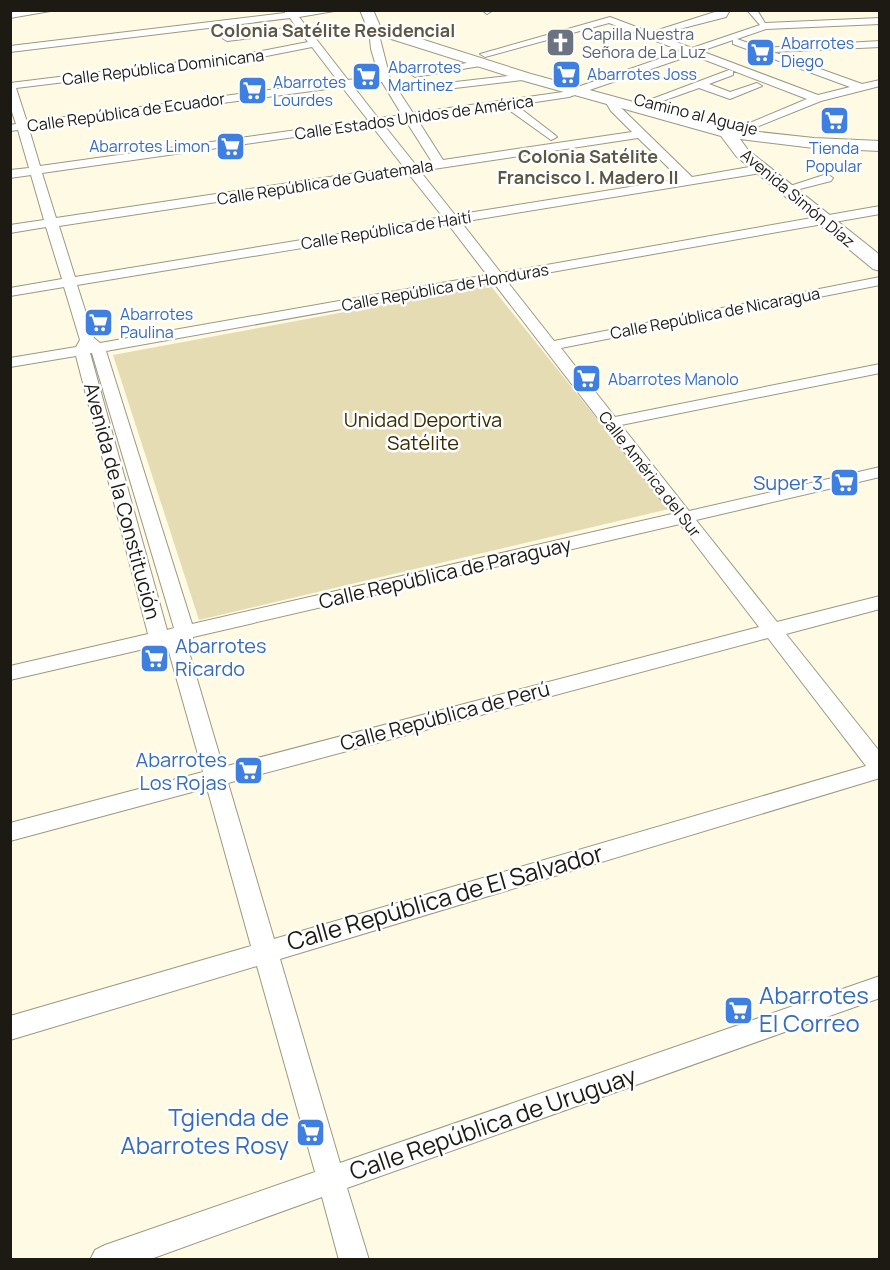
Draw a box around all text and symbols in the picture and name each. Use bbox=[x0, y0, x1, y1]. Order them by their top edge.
district label: Colonia Satélite Residencial bbox=[211, 18, 455, 42]
place label: Capilla Nuestra Señora de La Luz bbox=[582, 23, 706, 63]
church icon: Capilla Nuestra Señora de La Luz bbox=[545, 27, 577, 59]
place label: Abarrotes Diego bbox=[781, 32, 854, 72]
supermarket icon: Abarrotes Diego bbox=[744, 36, 776, 68]
street label: Calle República Dominicana bbox=[61, 44, 265, 90]
place label: Abarrotes Martinez bbox=[388, 56, 461, 96]
supermarket icon: Abarrotes Joss bbox=[550, 58, 582, 90]
supermarket icon: Abarrotes Martinez bbox=[351, 60, 383, 92]
place label: Abarrotes Joss bbox=[587, 63, 697, 85]
place label: Abarrotes Lourdes bbox=[273, 71, 346, 111]
supermarket icon: Abarrotes Lourdes bbox=[236, 75, 268, 107]
street label: Calle República de Ecuador bbox=[26, 87, 227, 137]
street label: Camino al Aguaje bbox=[632, 88, 760, 140]
street label: Calle Estados Unidos de América bbox=[293, 89, 535, 145]
supermarket icon: Tienda Popular bbox=[818, 104, 850, 136]
supermarket icon: Abarrotes Limon bbox=[215, 130, 247, 162]
place label: Abarrotes Limon bbox=[89, 135, 210, 157]
place label: Tienda Popular bbox=[806, 137, 862, 177]
district label: Colonia Satélite Francisco I. Madero II bbox=[497, 144, 679, 189]
street label: Avenida Simón Díaz bbox=[736, 144, 860, 252]
street label: Calle República de Guatemala bbox=[215, 154, 435, 210]
street label: Calle República de Haití bbox=[299, 206, 473, 254]
street label: Calle República de Honduras bbox=[340, 258, 550, 316]
street label: Calle República de Nicaragua bbox=[608, 282, 822, 344]
place label: Abarrotes Paulina bbox=[120, 303, 193, 343]
supermarket icon: Abarrotes Paulina bbox=[83, 307, 115, 339]
supermarket icon: Abarrotes Manolo bbox=[571, 363, 603, 395]
place label: Abarrotes Manolo bbox=[608, 368, 739, 390]
street label: Avenida de la Constitución bbox=[78, 379, 167, 622]
park label: Unidad Deportiva Satélite bbox=[344, 406, 502, 456]
street label: Calle América del Sur bbox=[594, 406, 706, 542]
supermarket icon: Super 3 bbox=[828, 467, 860, 499]
place label: Super 3 bbox=[753, 469, 823, 496]
street label: Calle República de Paraguay bbox=[316, 530, 574, 615]
place label: Abarrotes Ricardo bbox=[175, 632, 266, 682]
supermarket icon: Abarrotes Ricardo bbox=[138, 642, 170, 674]
street label: Calle República de Perú bbox=[337, 675, 553, 756]
place label: Abarrotes Los Rojas bbox=[136, 746, 227, 796]
supermarket icon: Abarrotes Los Rojas bbox=[232, 755, 264, 787]
street label: Calle República de El Salvador bbox=[283, 835, 607, 958]
place label: Abarrotes El Correo bbox=[759, 978, 869, 1039]
supermarket icon: Abarrotes El Correo bbox=[722, 994, 754, 1026]
street label: Calle República de Uruguay bbox=[345, 1058, 641, 1187]
place label: Tgienda de Abarrotes Rosy bbox=[120, 1100, 289, 1161]
supermarket icon: Tgienda de Abarrotes Rosy bbox=[294, 1116, 326, 1148]

